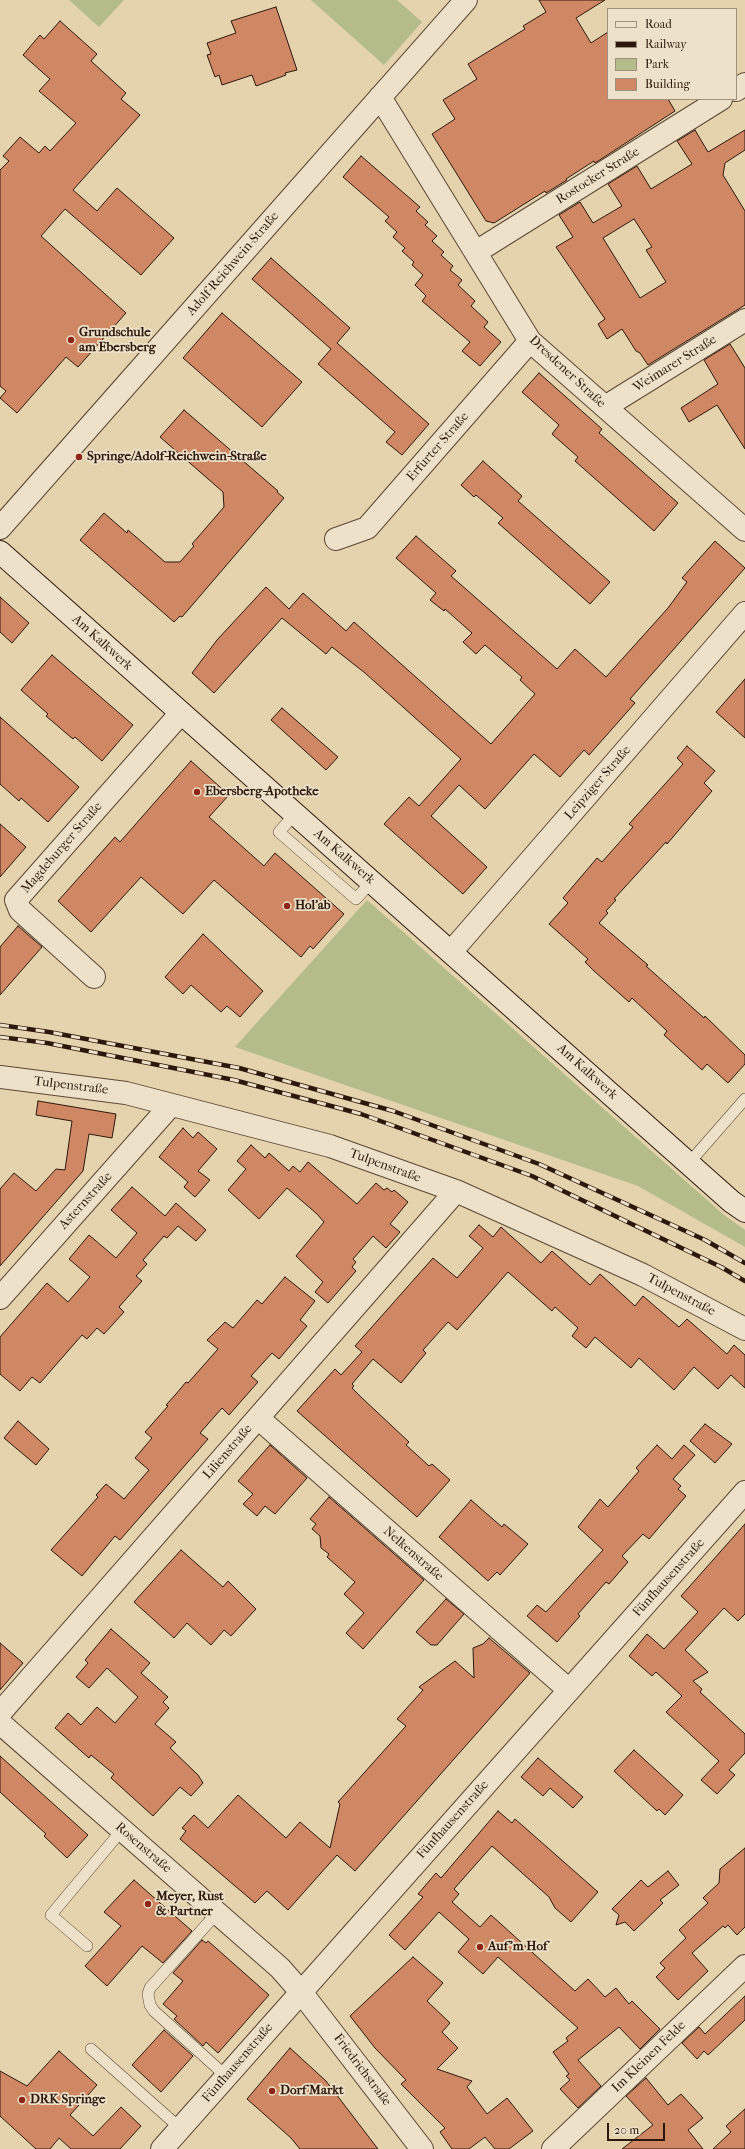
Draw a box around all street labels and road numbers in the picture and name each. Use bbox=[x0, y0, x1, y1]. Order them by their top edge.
street label: Rostocker Straße bbox=[553, 144, 643, 208]
street label: Adolf-Reichwein-Straße bbox=[184, 209, 282, 319]
street label: Weimarer Straße bbox=[630, 332, 720, 396]
street label: Dresdener Straße bbox=[526, 333, 608, 411]
street label: Erfurter Straße bbox=[404, 409, 472, 485]
street label: Am Kalkwerk bbox=[69, 612, 135, 674]
street label: Leipziger Straße bbox=[562, 743, 634, 823]
street label: Magdeburger Straße bbox=[18, 799, 106, 897]
street label: Am Kalkwerk bbox=[310, 826, 378, 888]
street label: Am Kalkwerk bbox=[554, 1041, 620, 1103]
street label: Tulpenstraße bbox=[33, 1074, 109, 1098]
street label: Tulpenstraße bbox=[347, 1146, 423, 1186]
street label: Asternstraße bbox=[56, 1169, 116, 1233]
street label: Tulpenstraße bbox=[644, 1271, 718, 1319]
street label: Lilienstraße bbox=[200, 1421, 256, 1483]
street label: Nelkenstraße bbox=[380, 1524, 446, 1584]
street label: Fünfhausenstraße bbox=[630, 1536, 708, 1620]
street label: Fünfhausenstraße bbox=[414, 1778, 492, 1862]
street label: Rosenstraße bbox=[112, 1819, 174, 1877]
street label: Im Kleinen Felde bbox=[609, 2018, 689, 2096]
street label: Fünfhausenstraße bbox=[199, 2020, 277, 2106]
street label: Friedrichstraße bbox=[330, 2031, 394, 2109]

